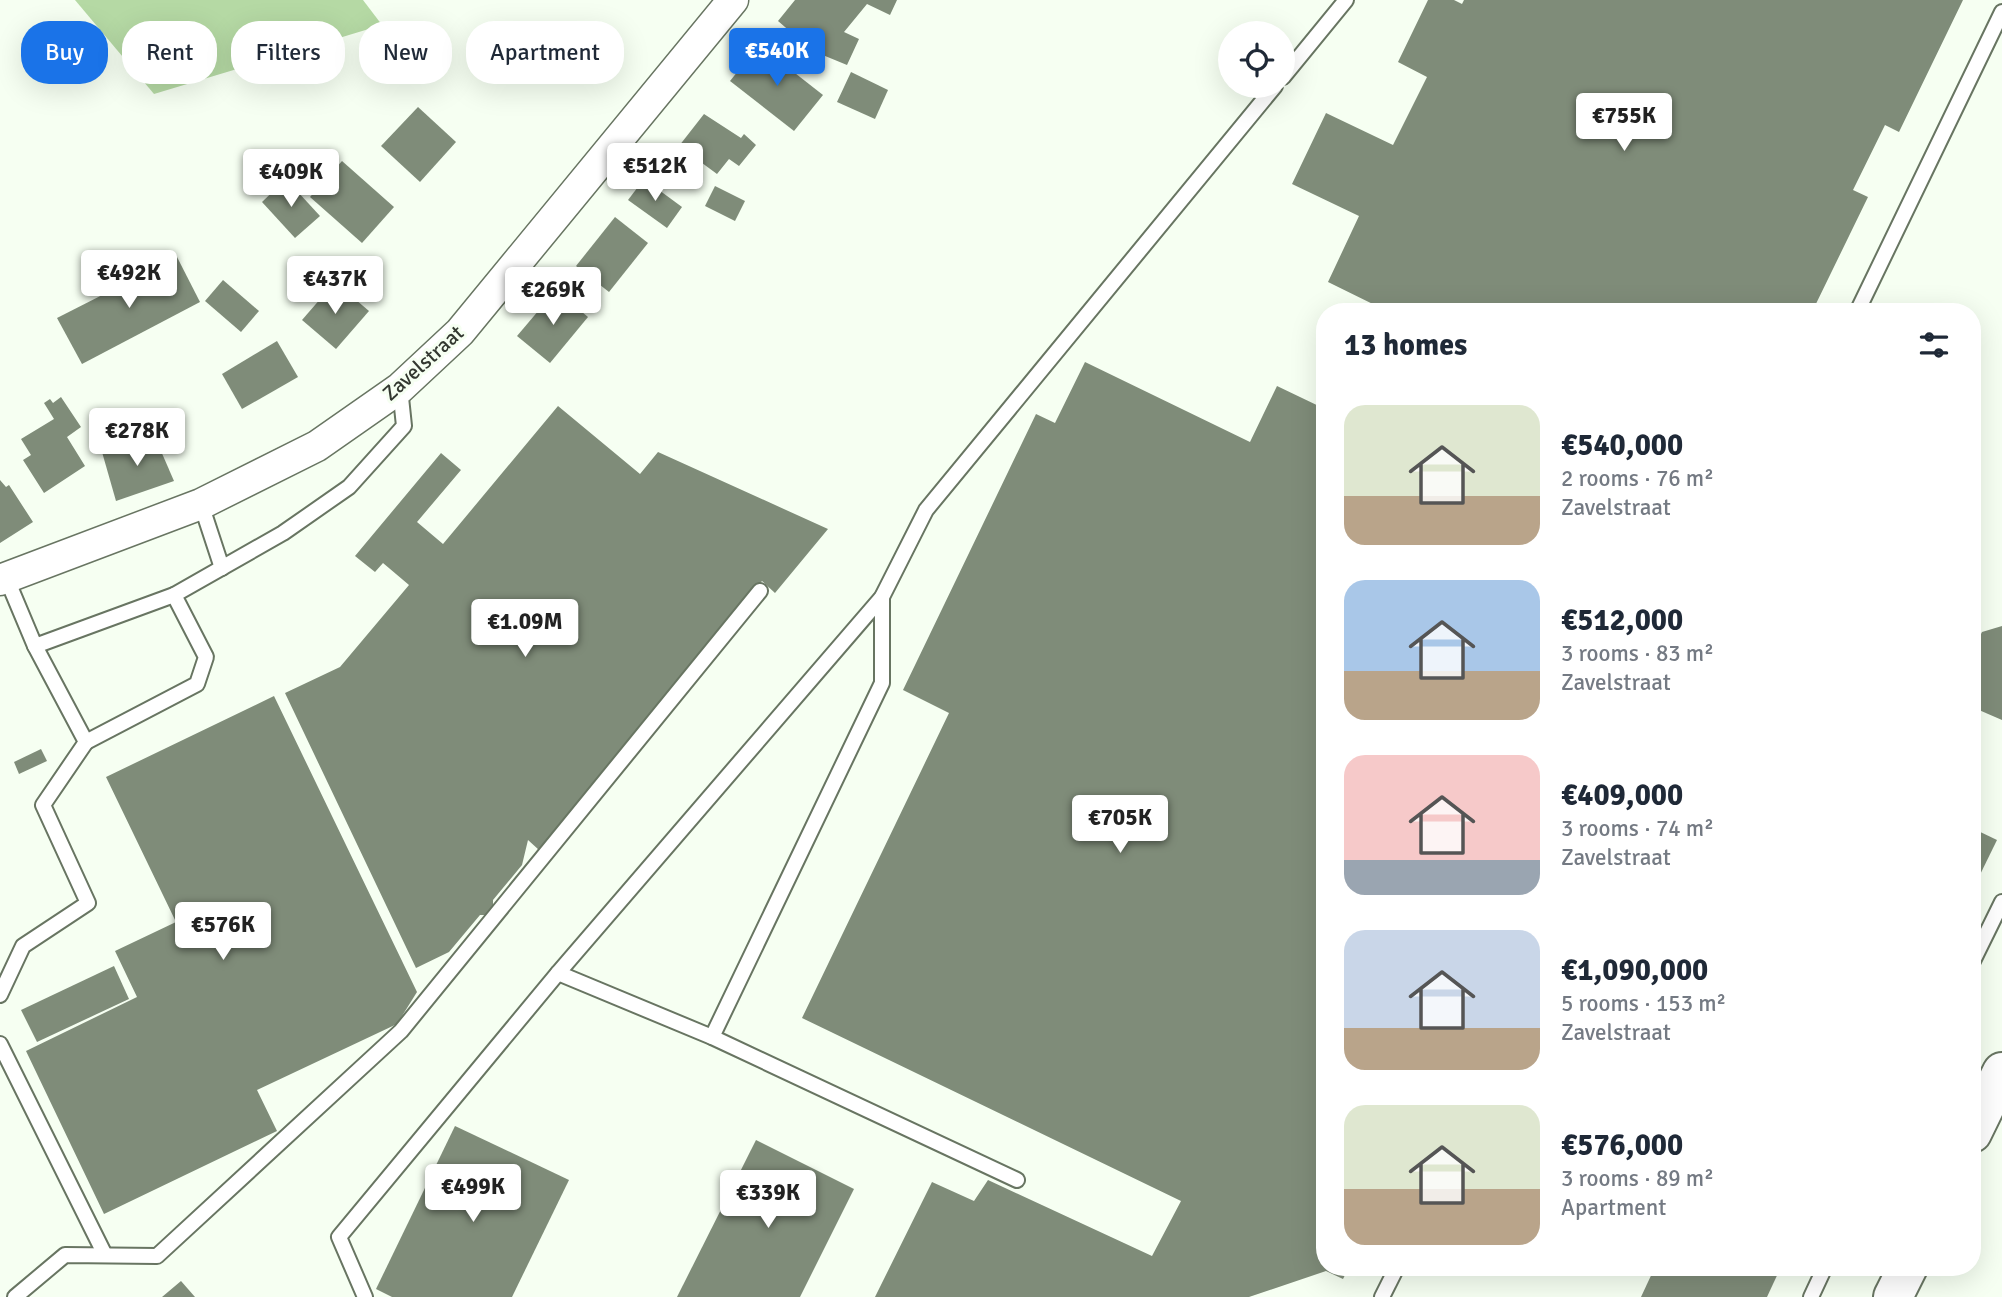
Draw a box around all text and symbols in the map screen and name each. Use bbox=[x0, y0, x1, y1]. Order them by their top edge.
chip: Buy bbox=[21, 21, 108, 84]
chip: Rent bbox=[122, 21, 217, 84]
chip: Filters bbox=[231, 21, 345, 84]
chip: New bbox=[359, 21, 452, 84]
chip: Apartment bbox=[466, 21, 624, 84]
map controls bbox=[1218, 21, 1295, 98]
button: locate bbox=[1218, 21, 1295, 98]
pin: €540K bbox=[728, 28, 826, 88]
text: €540K bbox=[745, 36, 809, 65]
pin: €755K bbox=[1575, 94, 1673, 153]
text: €755K bbox=[1592, 101, 1656, 130]
pin: €512K bbox=[606, 144, 704, 203]
pin: €409K bbox=[242, 150, 340, 209]
text: €512K bbox=[623, 151, 687, 180]
text: €409K bbox=[259, 157, 323, 186]
pin: €492K bbox=[80, 250, 178, 310]
pin: €437K bbox=[286, 256, 384, 316]
text: €492K bbox=[97, 258, 161, 287]
text: €437K bbox=[303, 264, 367, 293]
pin: €269K bbox=[504, 268, 602, 327]
text: €269K bbox=[521, 275, 585, 304]
street label: Zavelstraat bbox=[377, 320, 469, 406]
icon: filters bbox=[1915, 326, 1953, 364]
text: 13 homes bbox=[1344, 327, 1467, 364]
pin: €278K bbox=[88, 408, 186, 468]
text: €278K bbox=[105, 416, 169, 445]
text: €540,000 bbox=[1561, 427, 1683, 464]
icon: home bbox=[1400, 433, 1484, 517]
text: 2 rooms · 76 m² bbox=[1561, 464, 1714, 493]
text: Zavelstraat bbox=[1561, 493, 1671, 522]
pin: €1.09M bbox=[468, 600, 582, 659]
text: €512,000 bbox=[1561, 602, 1683, 639]
text: €1.09M bbox=[487, 607, 563, 636]
icon: home bbox=[1400, 608, 1484, 692]
text: 3 rooms · 83 m² bbox=[1561, 639, 1714, 668]
text: Zavelstraat bbox=[1561, 668, 1671, 697]
text: €409,000 bbox=[1561, 777, 1683, 814]
icon: home bbox=[1400, 783, 1484, 867]
pin: €705K bbox=[1071, 796, 1169, 855]
text: €705K bbox=[1088, 803, 1152, 832]
text: 3 rooms · 74 m² bbox=[1561, 814, 1714, 843]
text: Zavelstraat bbox=[1561, 843, 1671, 872]
pin: €576K bbox=[174, 902, 272, 962]
text: €576K bbox=[191, 910, 255, 939]
text: €1,090,000 bbox=[1561, 952, 1708, 989]
icon: home bbox=[1400, 958, 1484, 1042]
text: 5 rooms · 153 m² bbox=[1561, 989, 1726, 1018]
text: Zavelstraat bbox=[1561, 1018, 1671, 1047]
text: €576,000 bbox=[1561, 1127, 1683, 1164]
icon: home bbox=[1400, 1133, 1484, 1217]
pin: €499K bbox=[424, 1164, 522, 1224]
text: 3 rooms · 89 m² bbox=[1561, 1164, 1714, 1193]
pin: €339K bbox=[719, 1170, 817, 1230]
text: €499K bbox=[441, 1172, 505, 1201]
text: €339K bbox=[736, 1178, 800, 1207]
text: Apartment bbox=[1561, 1193, 1666, 1222]

